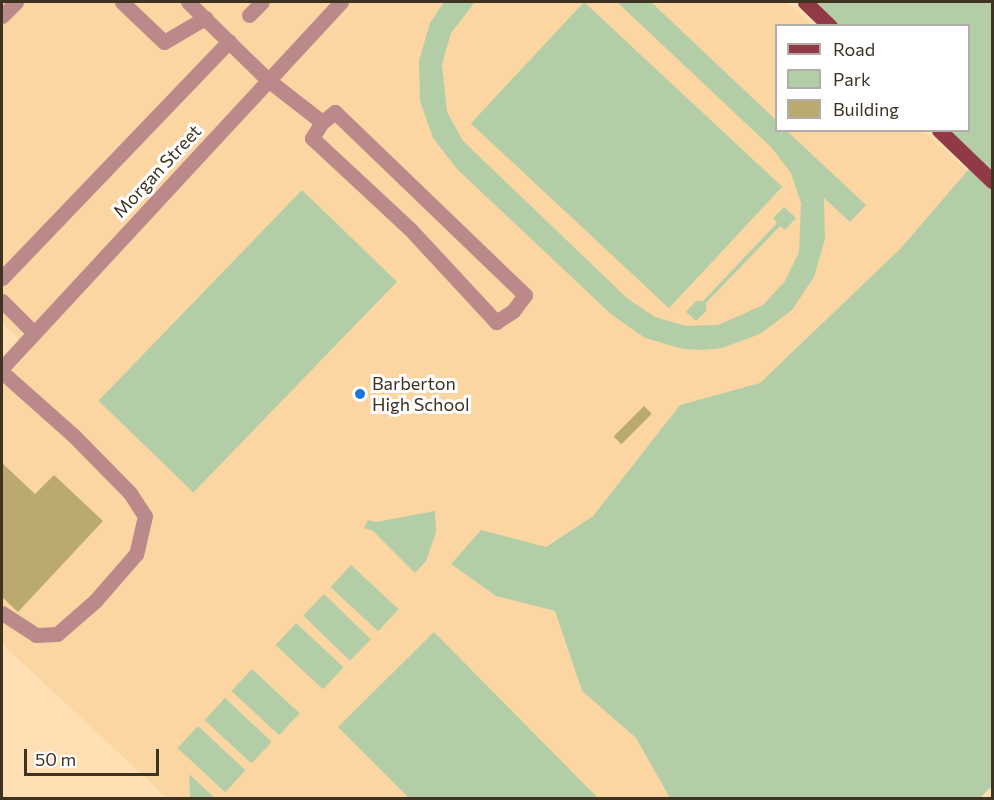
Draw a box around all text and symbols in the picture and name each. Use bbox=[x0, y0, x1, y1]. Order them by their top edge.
legend bbox=[775, 24, 970, 132]
text: Road bbox=[833, 38, 875, 60]
text: Park bbox=[833, 68, 871, 90]
text: Building bbox=[833, 98, 899, 120]
street label: Morgan Street bbox=[109, 120, 205, 222]
place label: Barberton High School bbox=[372, 373, 469, 416]
marker: Barberton High School bbox=[353, 387, 367, 401]
scale bar bbox=[27, 737, 162, 775]
text: 50 m bbox=[35, 748, 76, 770]

